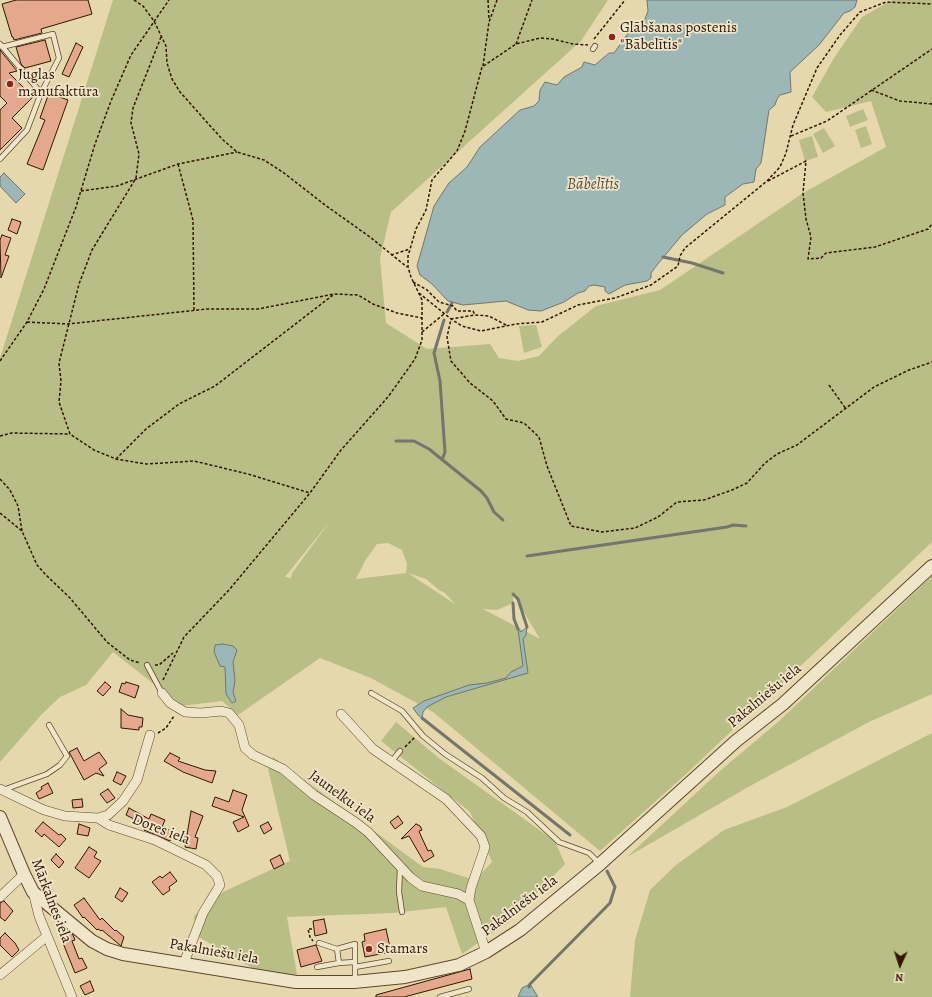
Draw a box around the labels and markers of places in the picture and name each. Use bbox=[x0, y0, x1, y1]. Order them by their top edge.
place label: Glābšanas postenis "Bābelītis" bbox=[620, 19, 737, 54]
marker: Glābšanas postenis "Bābelītis" bbox=[607, 32, 617, 42]
place label: Juglas manufaktūra bbox=[18, 66, 99, 101]
marker: Juglas manufaktūra bbox=[5, 79, 15, 89]
place label: Stamars bbox=[377, 940, 428, 958]
marker: Stamars bbox=[364, 944, 374, 954]

